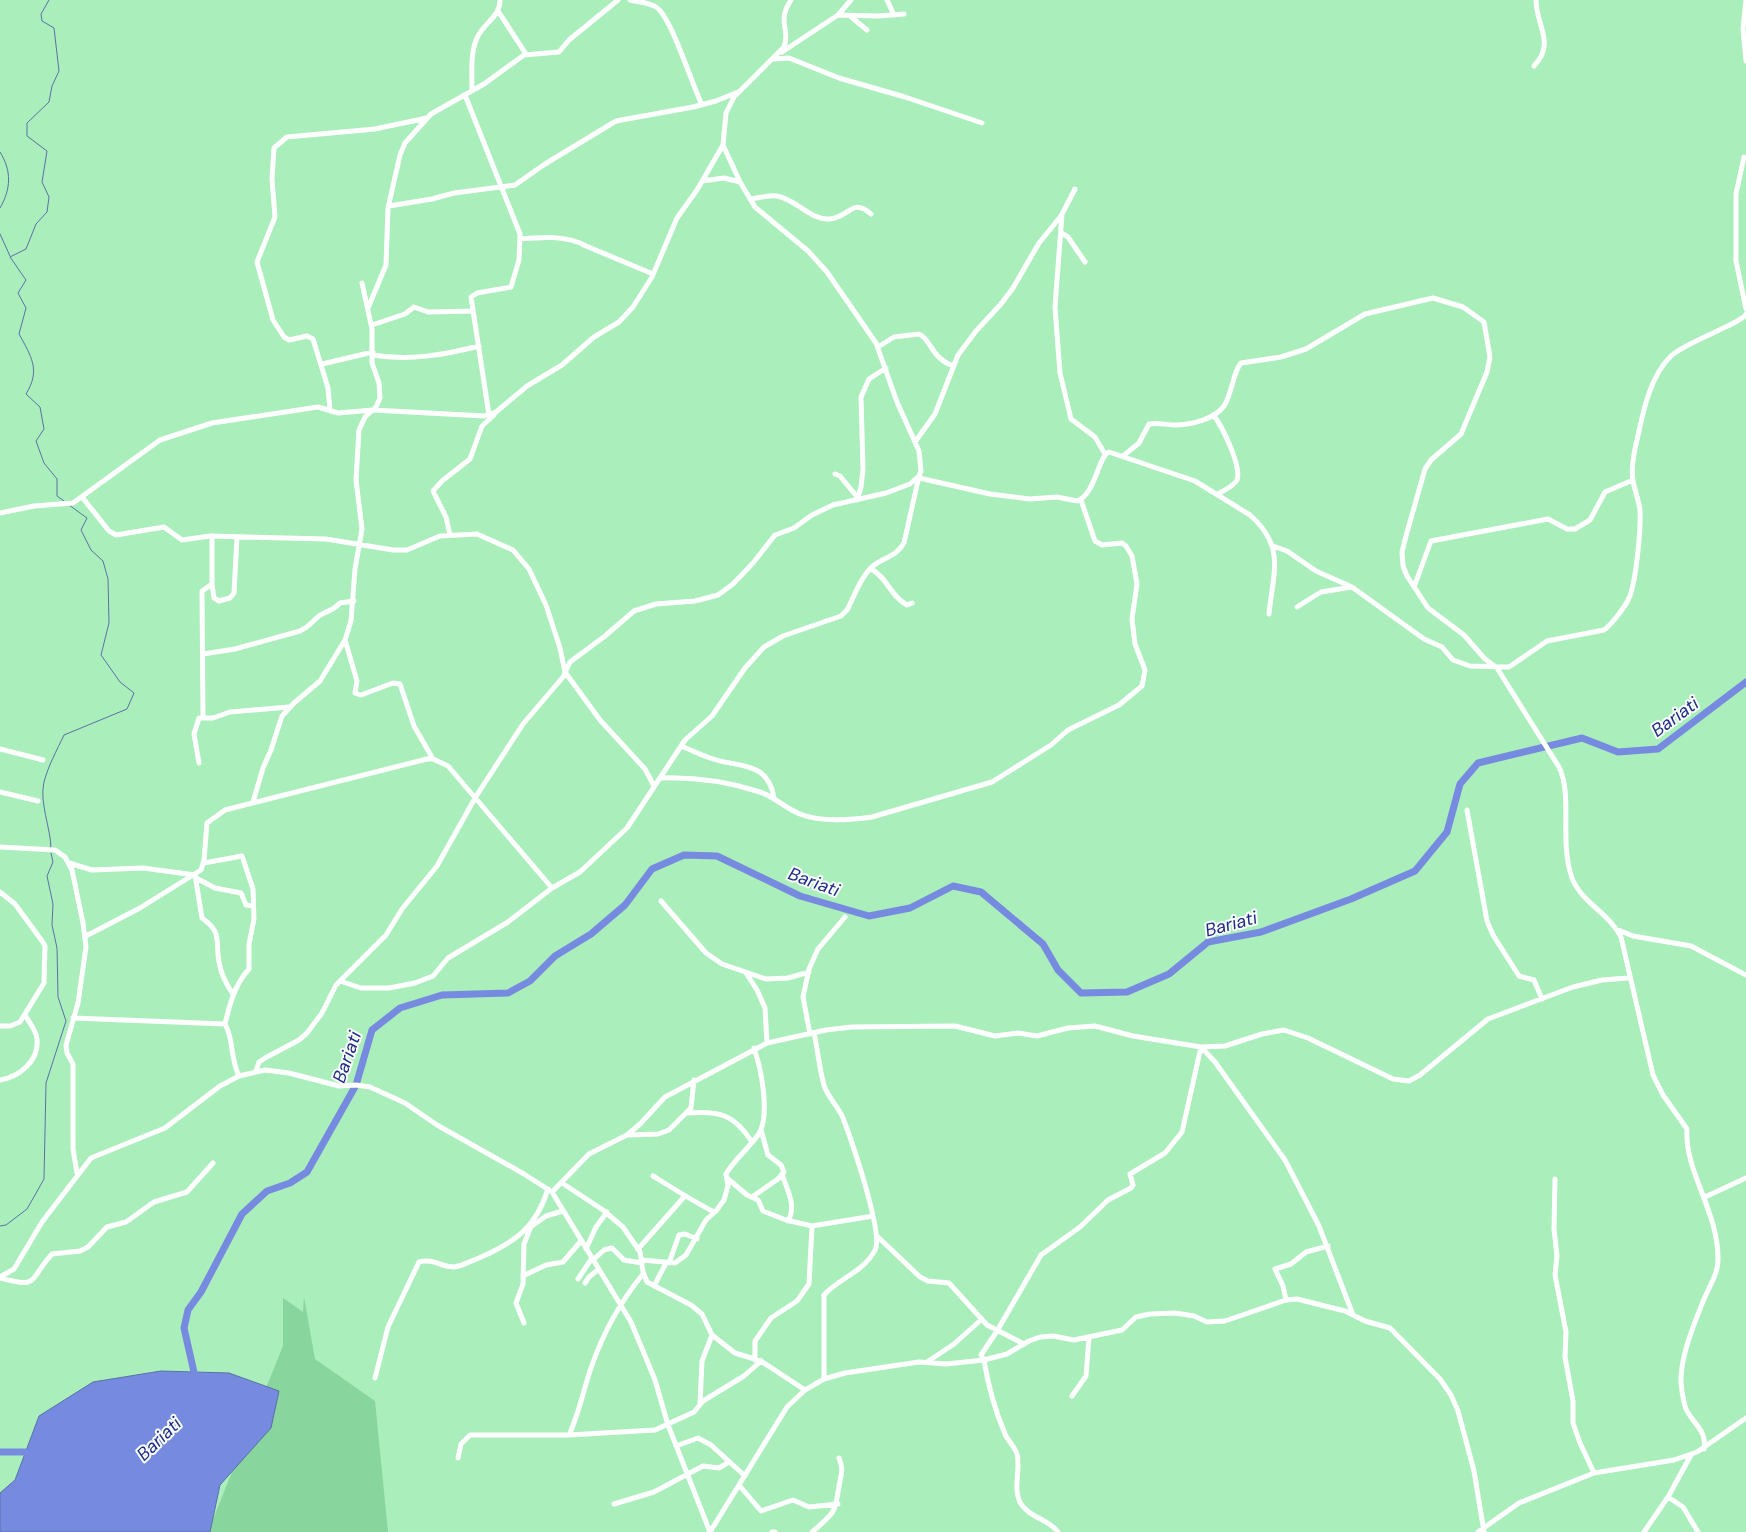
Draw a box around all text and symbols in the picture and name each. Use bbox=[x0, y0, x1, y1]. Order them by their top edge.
water label: Bariati bbox=[1646, 691, 1704, 742]
water label: Bariati bbox=[785, 862, 844, 903]
water label: Bariati bbox=[1202, 905, 1260, 942]
water label: Bariati bbox=[327, 1027, 367, 1086]
water label: Bariati bbox=[132, 1411, 187, 1466]

